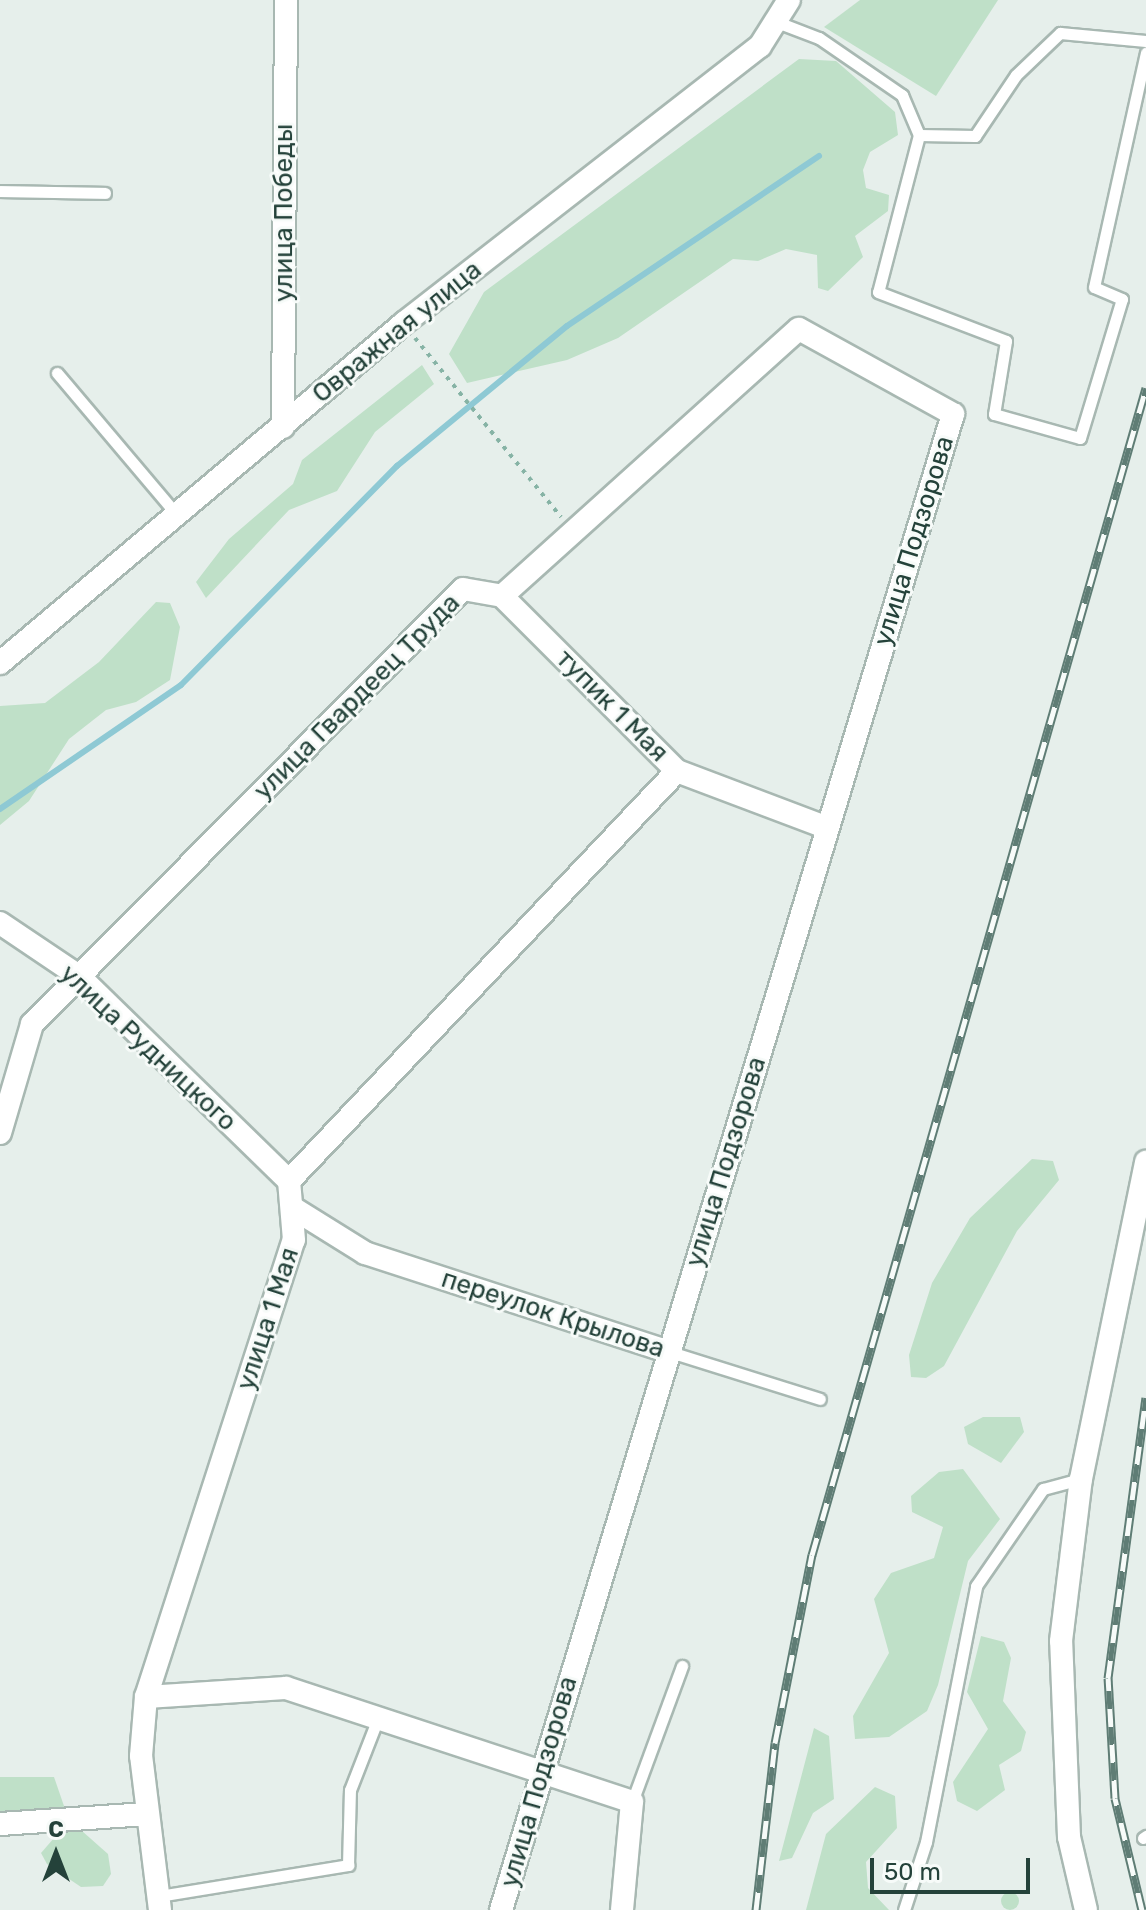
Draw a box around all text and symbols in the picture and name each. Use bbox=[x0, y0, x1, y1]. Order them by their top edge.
street label: улица Победы bbox=[268, 124, 300, 302]
street label: Овражная улица bbox=[306, 254, 488, 410]
street label: улица Подзорова bbox=[867, 432, 961, 650]
street label: улица Гвардеец Труда bbox=[248, 588, 466, 806]
street label: тупик 1 Мая bbox=[549, 643, 675, 769]
street label: улица Рудницкого bbox=[53, 958, 243, 1138]
street label: улица Подзорова bbox=[679, 1053, 773, 1271]
street label: улица 1 Мая bbox=[230, 1244, 306, 1394]
street label: переулок Крылова bbox=[438, 1263, 668, 1365]
street label: улица Подзорова bbox=[494, 1673, 584, 1891]
north arrow bbox=[16, 1814, 96, 1894]
text: С bbox=[48, 1816, 64, 1843]
scale bar bbox=[874, 1842, 1034, 1892]
text: 50 m bbox=[884, 1858, 941, 1886]

